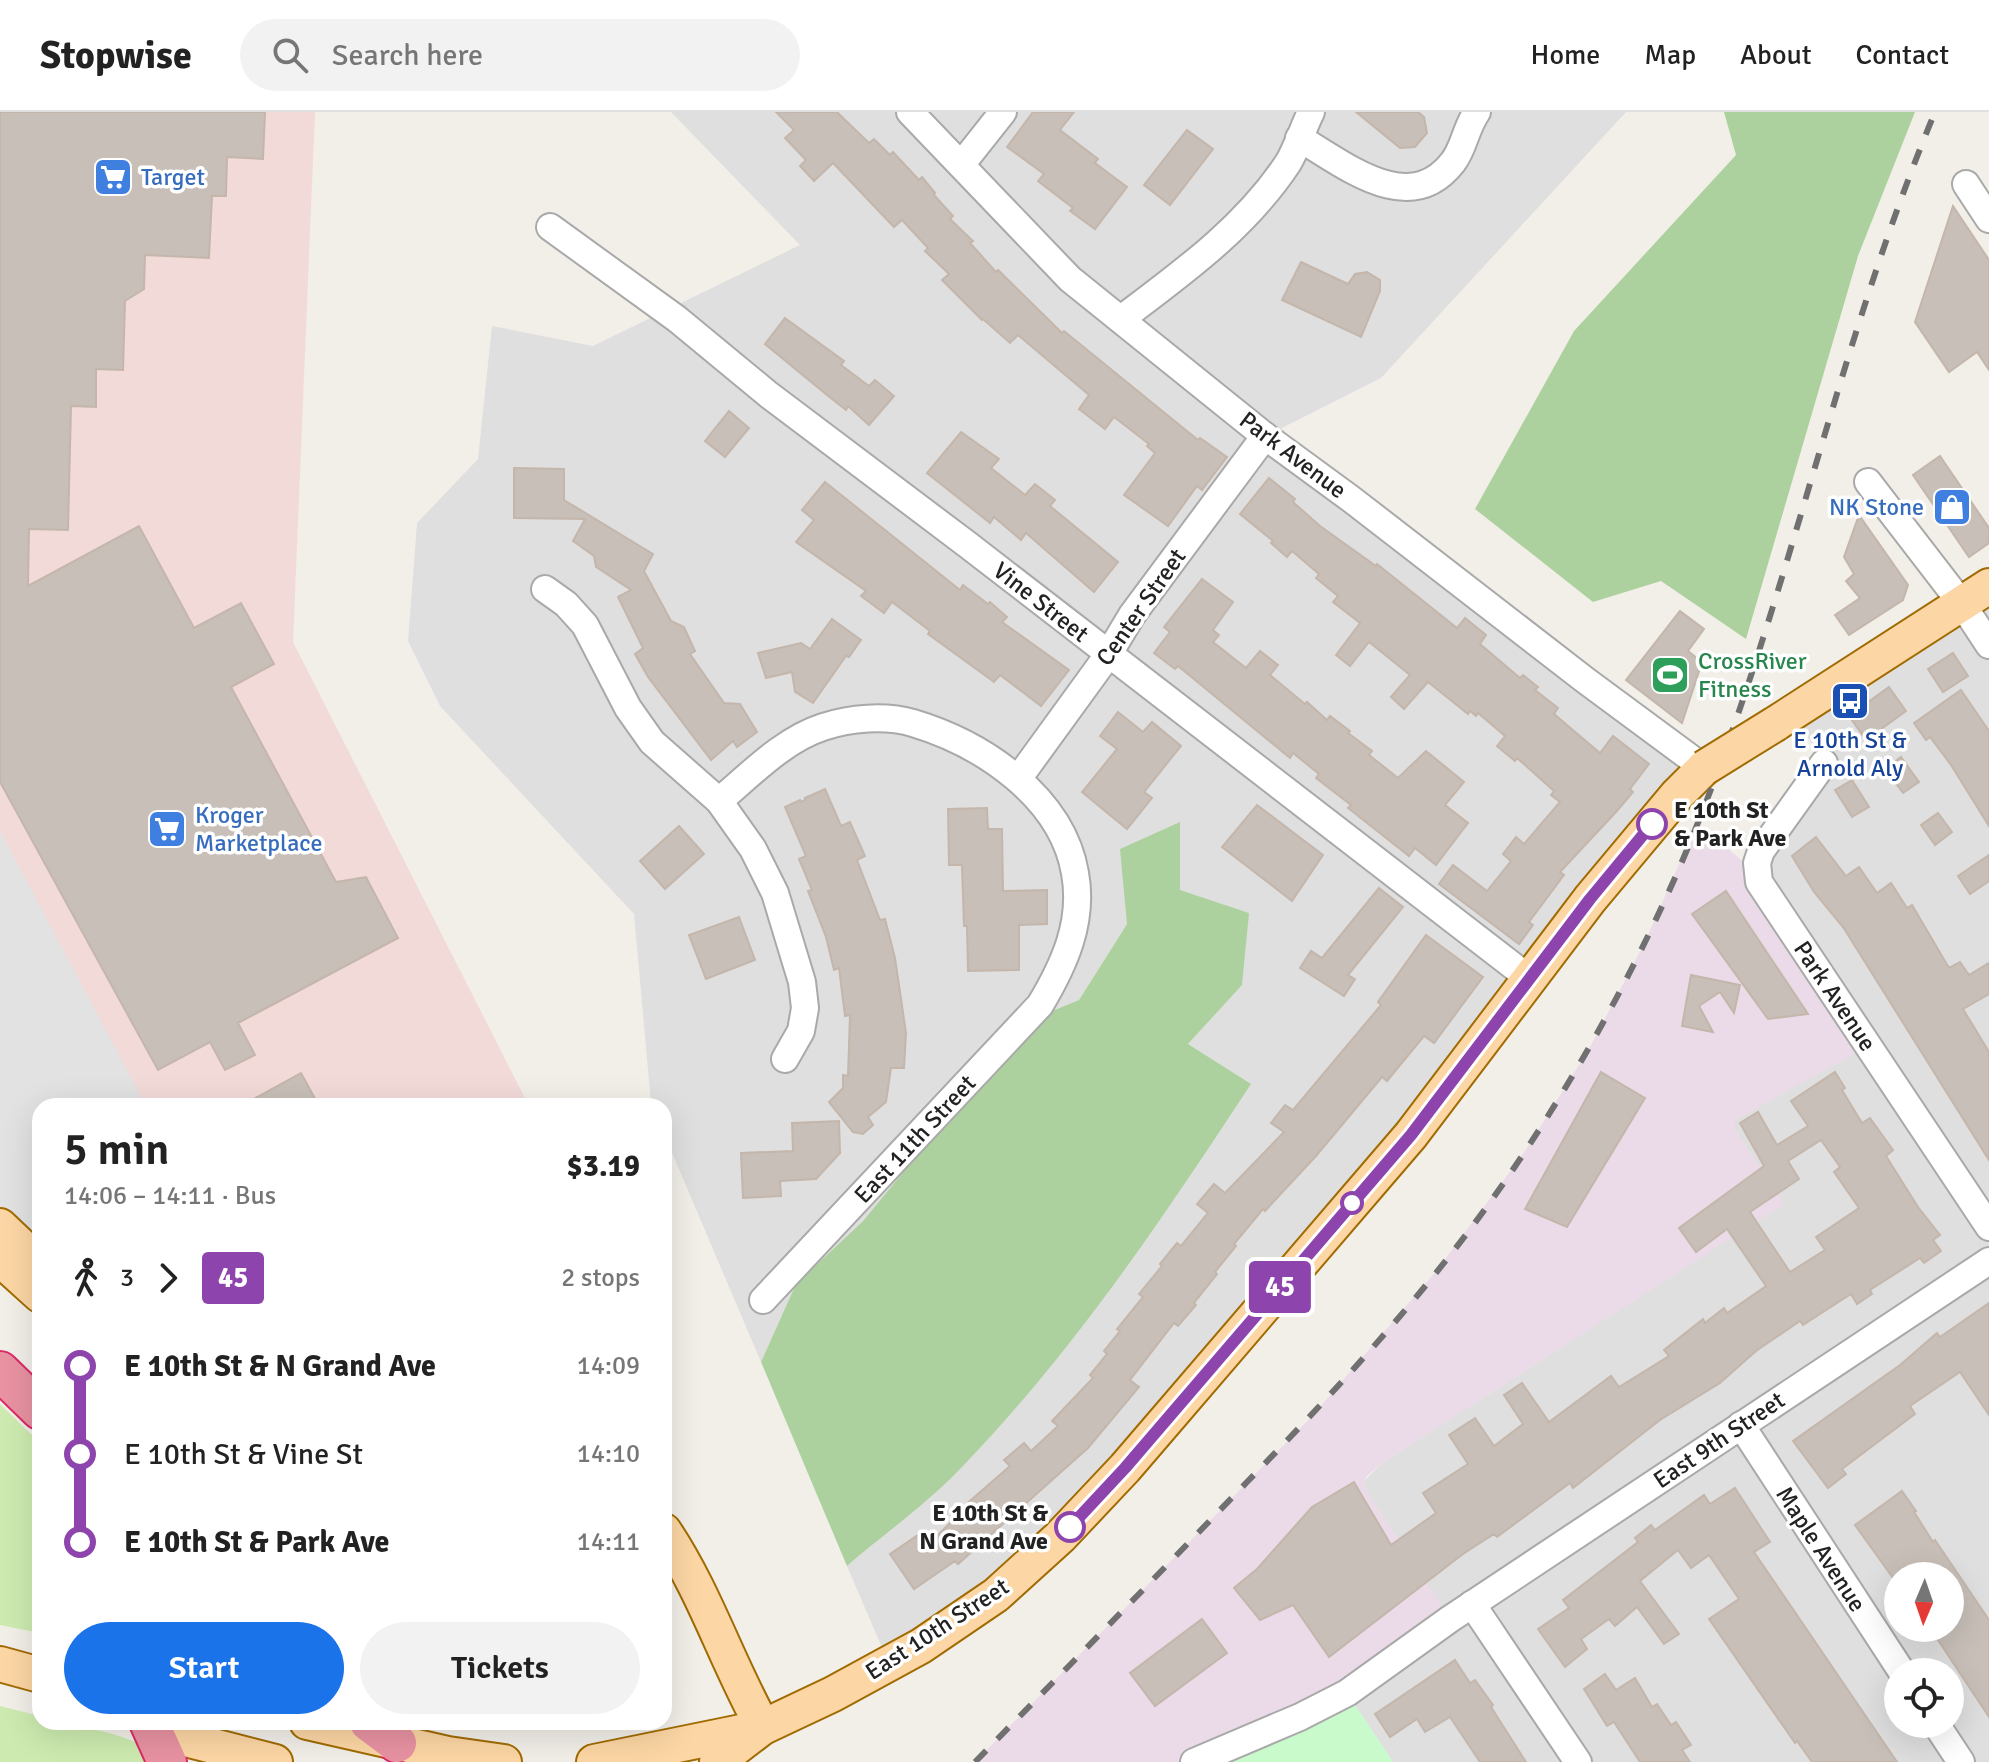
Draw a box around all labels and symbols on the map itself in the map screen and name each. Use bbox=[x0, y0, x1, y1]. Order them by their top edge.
supermarket icon: Target bbox=[92, 156, 134, 198]
place label: Target bbox=[141, 162, 205, 192]
street label: Park Avenue bbox=[1233, 405, 1353, 505]
shop icon: NK Stone bbox=[1931, 486, 1973, 528]
place label: NK Stone bbox=[1829, 492, 1924, 522]
street label: Center Street bbox=[1090, 543, 1192, 671]
street label: Vine Street bbox=[987, 555, 1095, 649]
place label: CrossRiver Fitness bbox=[1698, 646, 1807, 704]
sports icon: CrossRiver Fitness bbox=[1649, 654, 1691, 696]
bus stop icon: E 10th St & Arnold Aly bbox=[1829, 680, 1871, 722]
place label: E 10th St & Arnold Aly bbox=[1793, 725, 1907, 783]
place label: E 10th St & Park Ave bbox=[1674, 795, 1787, 853]
place label: Kroger Marketplace bbox=[195, 800, 322, 858]
supermarket icon: Kroger Marketplace bbox=[146, 808, 188, 850]
marker: E 10th St & Park Ave bbox=[1637, 809, 1667, 839]
street label: Park Avenue bbox=[1787, 935, 1883, 1057]
street label: East 11th Street bbox=[848, 1068, 982, 1210]
unlabelled marker bbox=[1341, 1192, 1363, 1214]
line badge: 45 bbox=[1244, 1261, 1316, 1313]
street label: East 9th Street bbox=[1648, 1385, 1790, 1495]
street label: Maple Avenue bbox=[1769, 1481, 1873, 1617]
place label: E 10th St & N Grand Ave bbox=[919, 1498, 1048, 1556]
marker: E 10th St & N Grand Ave bbox=[1055, 1512, 1085, 1542]
north arrow bbox=[1884, 1562, 1964, 1642]
street label: East 10th Street bbox=[860, 1571, 1014, 1687]

